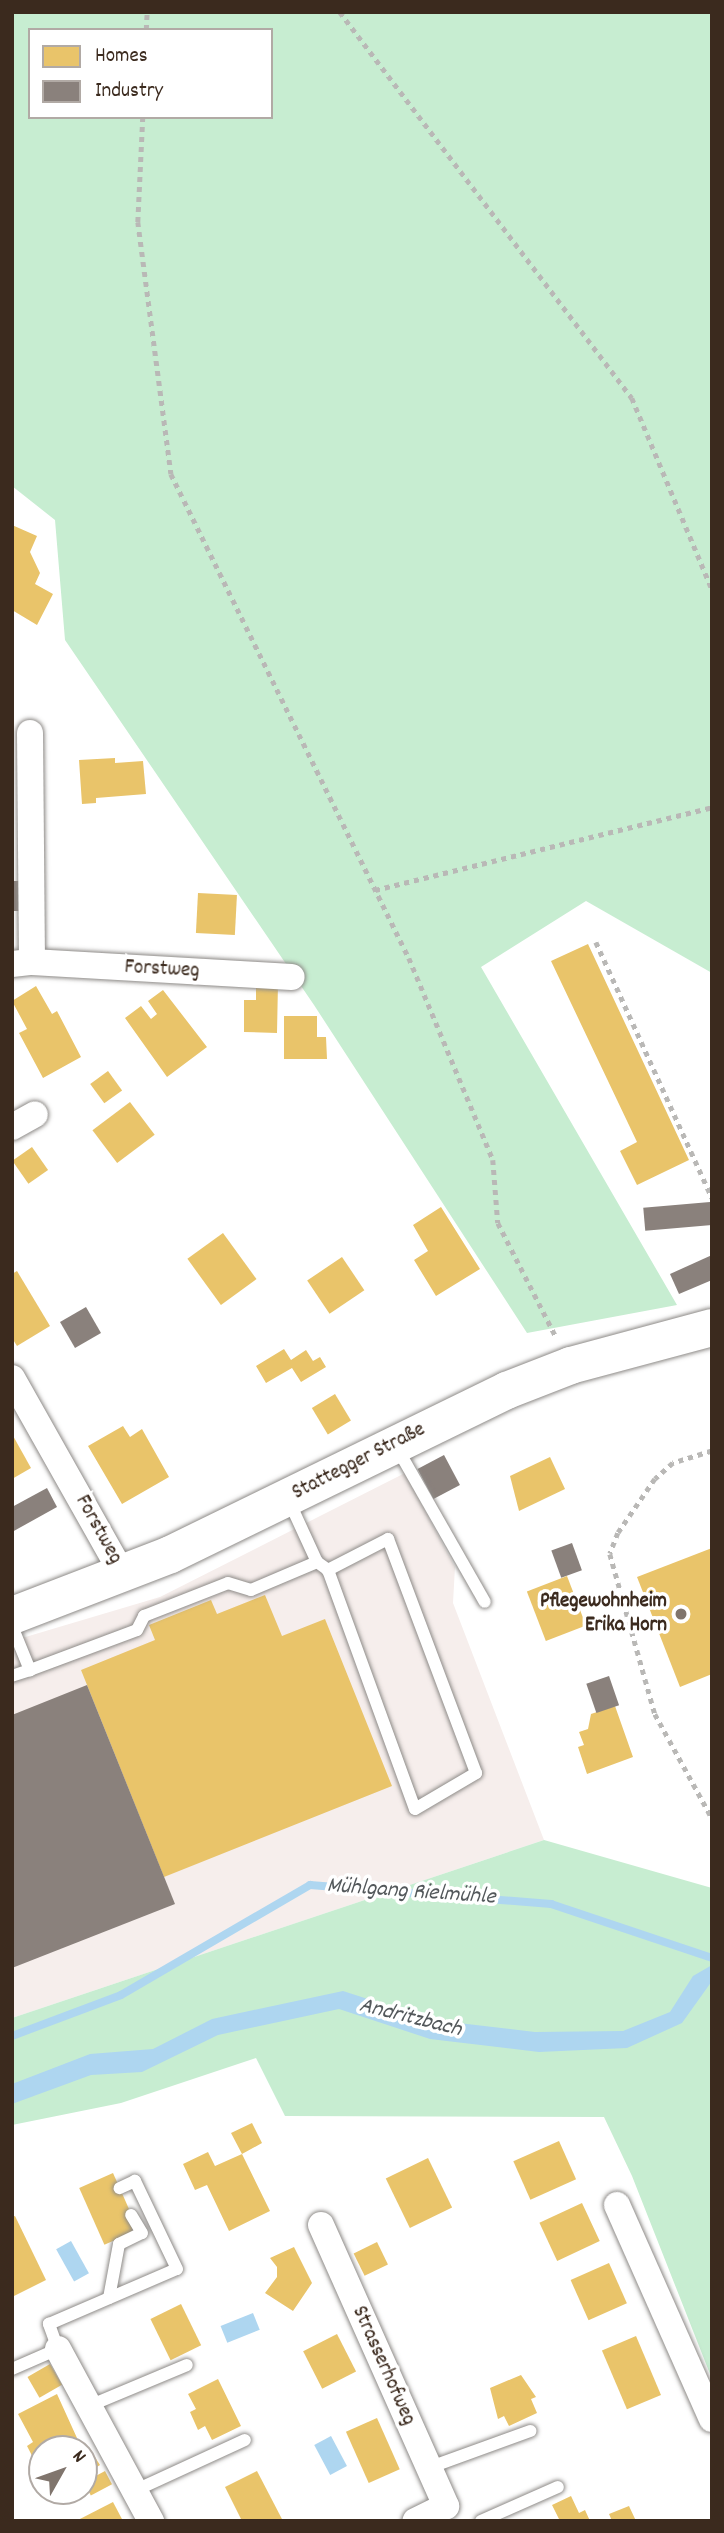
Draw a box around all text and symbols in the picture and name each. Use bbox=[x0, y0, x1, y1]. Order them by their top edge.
legend bbox=[28, 28, 273, 119]
text: Homes bbox=[95, 42, 148, 72]
text: Industry bbox=[95, 77, 163, 107]
street label: Forstweg bbox=[124, 955, 200, 985]
street label: Stattegger Straße bbox=[288, 1418, 430, 1506]
street label: Forstweg bbox=[69, 1491, 127, 1569]
place label: Pflegewohnheim Erika Horn bbox=[540, 1589, 667, 1639]
marker: Pflegewohnheim Erika Horn bbox=[673, 1606, 689, 1622]
water label: Mühlgang Rielmühle bbox=[326, 1873, 496, 1913]
water label: Andritzbach bbox=[356, 1993, 464, 2045]
street label: Strasserhofweg bbox=[346, 2303, 420, 2429]
north arrow bbox=[28, 2435, 98, 2505]
text: N bbox=[65, 2445, 91, 2470]

